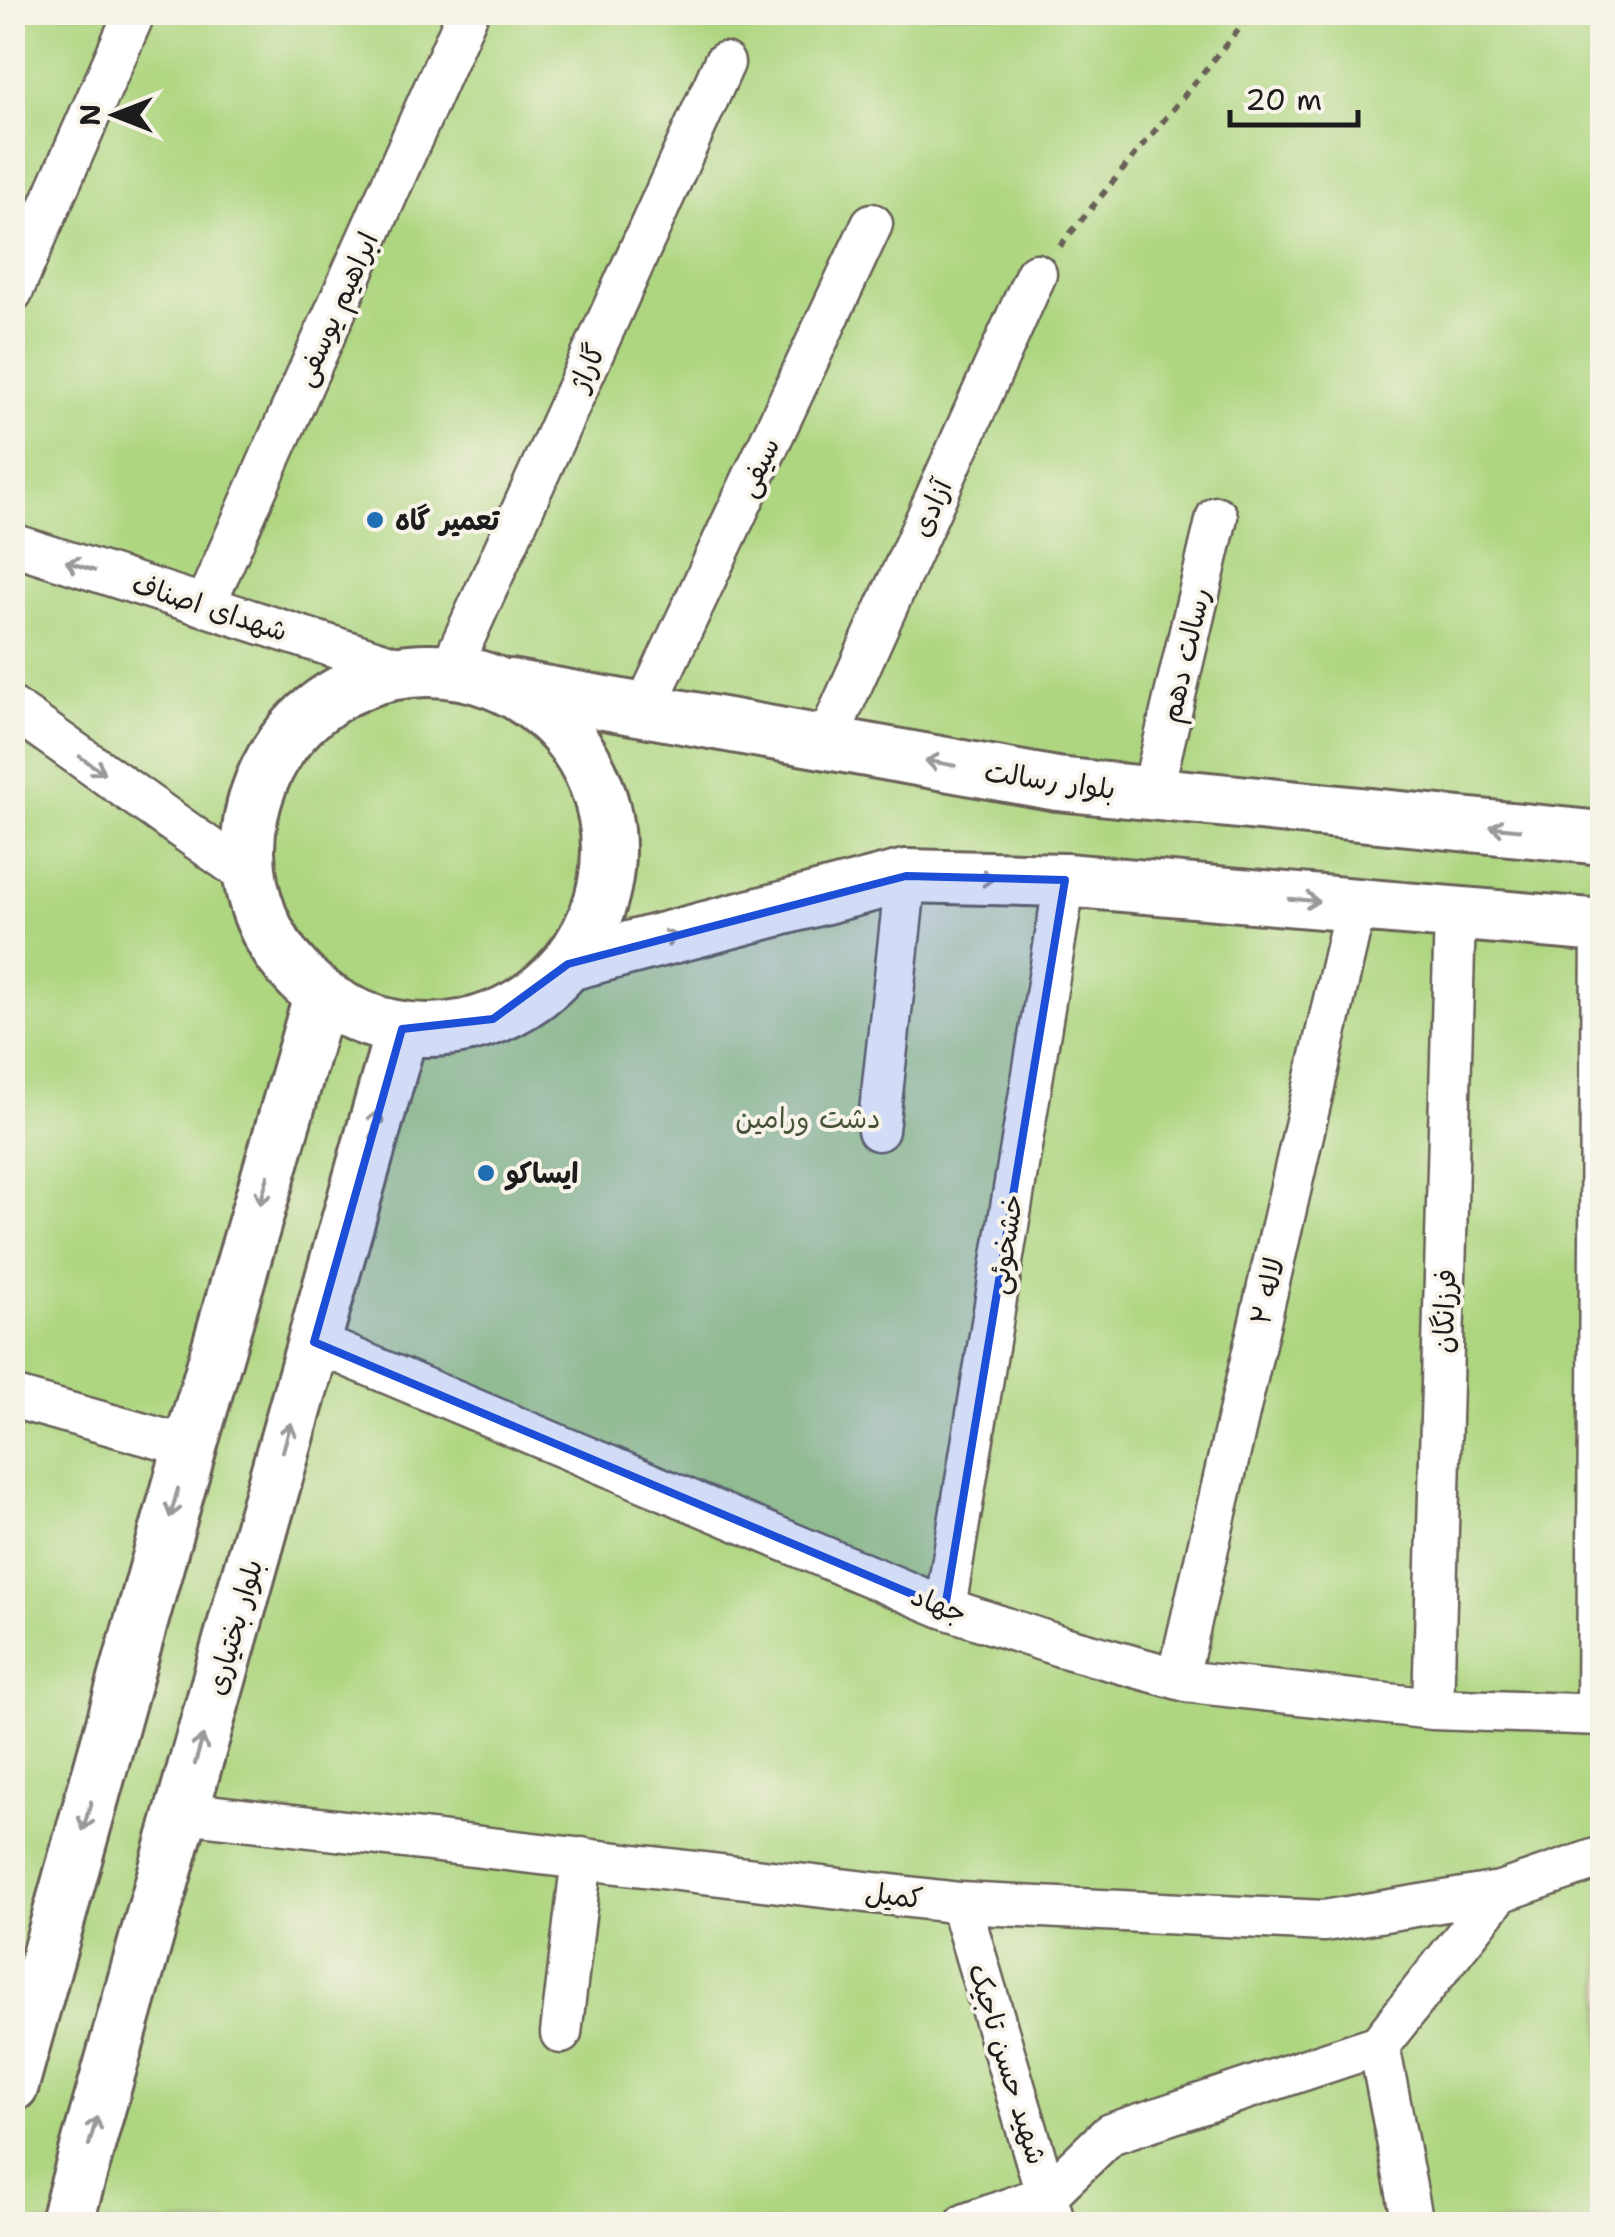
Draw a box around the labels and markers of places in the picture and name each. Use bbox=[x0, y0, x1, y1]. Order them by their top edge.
place label: تعمیر گاه bbox=[395, 501, 500, 539]
marker: تعمیر گاه bbox=[364, 509, 386, 531]
place label: ایساکو bbox=[504, 1154, 579, 1192]
marker: ایساکو bbox=[475, 1162, 497, 1184]

